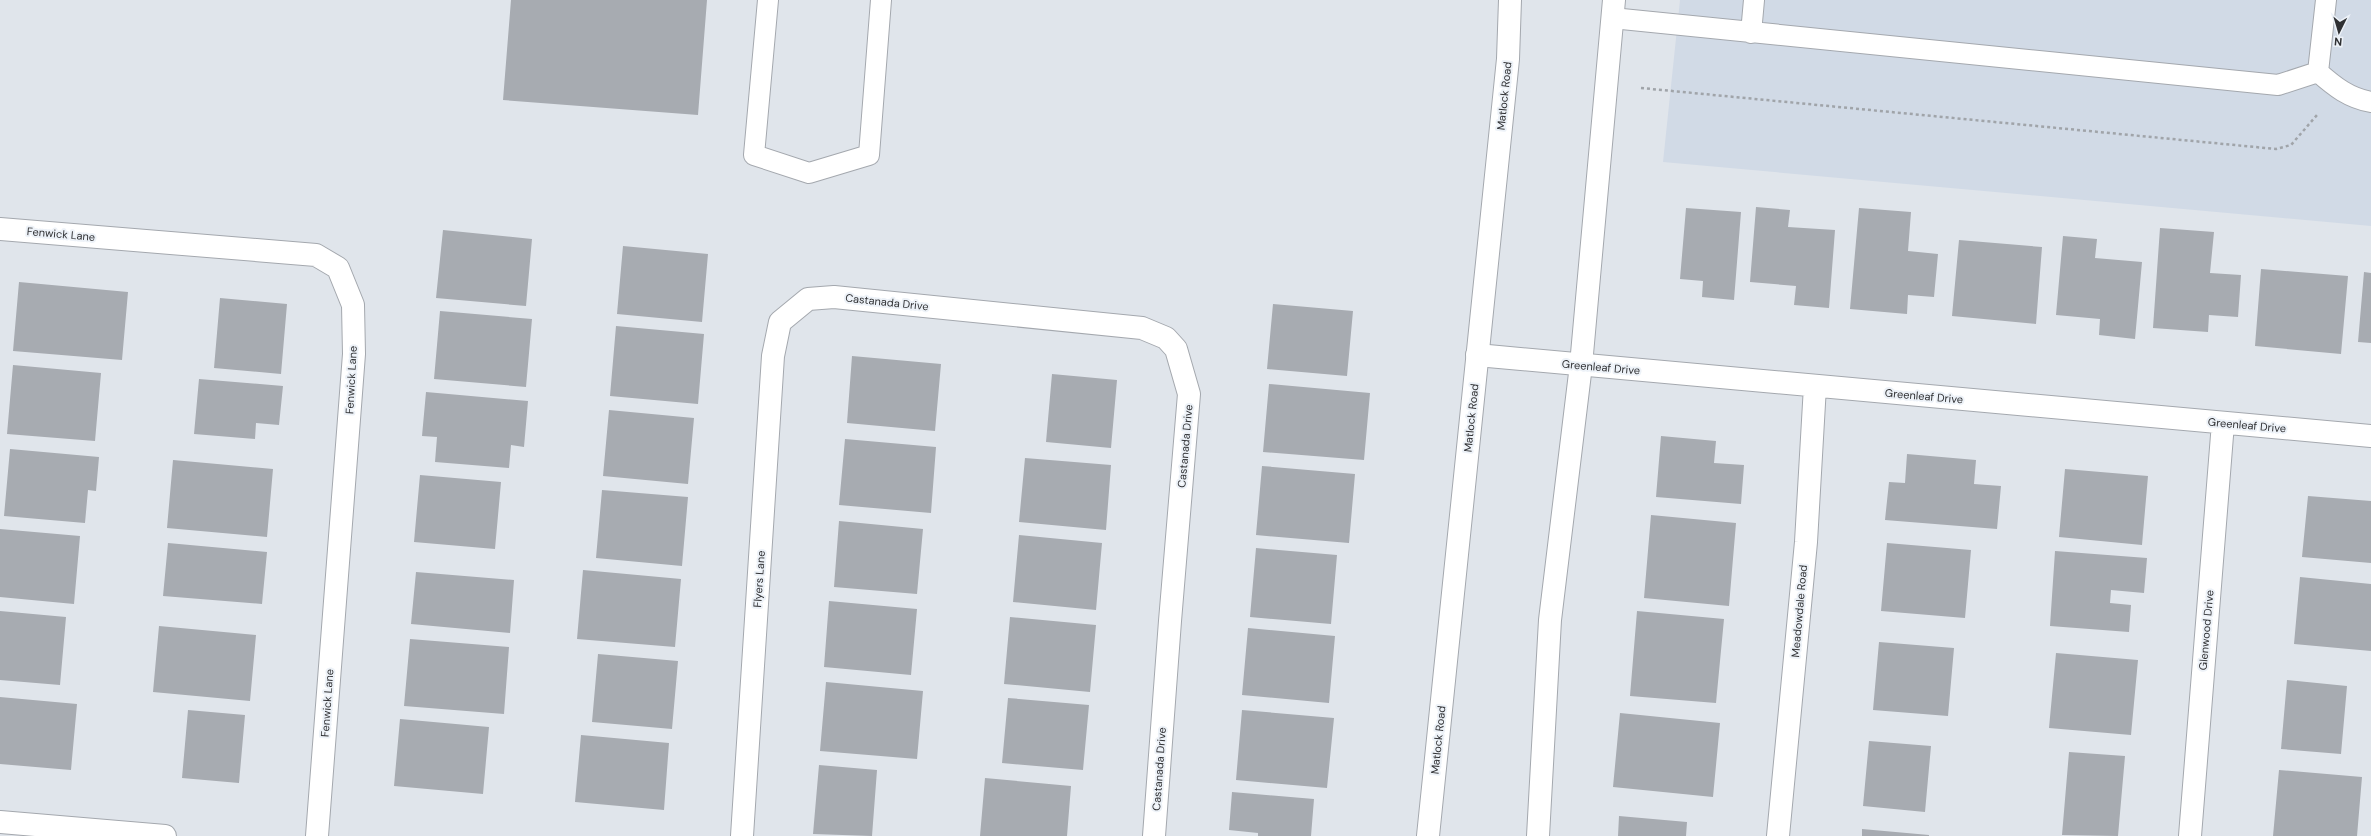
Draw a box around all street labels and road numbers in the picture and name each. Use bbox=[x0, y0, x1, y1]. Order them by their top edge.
street label: Matlock Road bbox=[1493, 61, 1515, 131]
street label: Fenwick Lane bbox=[26, 224, 96, 244]
street label: Castanada Drive bbox=[845, 291, 929, 313]
street label: Fenwick Lane bbox=[342, 346, 360, 414]
street label: Greenleaf Drive bbox=[1561, 357, 1641, 377]
street label: Matlock Road bbox=[1460, 383, 1482, 453]
street label: Greenleaf Drive bbox=[1884, 386, 1964, 406]
street label: Castanada Drive bbox=[1174, 404, 1196, 488]
street label: Greenleaf Drive bbox=[2207, 415, 2287, 435]
street label: Flyers Lane bbox=[750, 550, 768, 608]
street label: Meadowdale Road bbox=[1788, 564, 1810, 658]
street label: Glenwood Drive bbox=[2196, 589, 2216, 671]
street label: Fenwick Lane bbox=[318, 668, 336, 738]
street label: Matlock Road bbox=[1427, 705, 1449, 775]
street label: Castanada Drive bbox=[1149, 727, 1169, 811]

